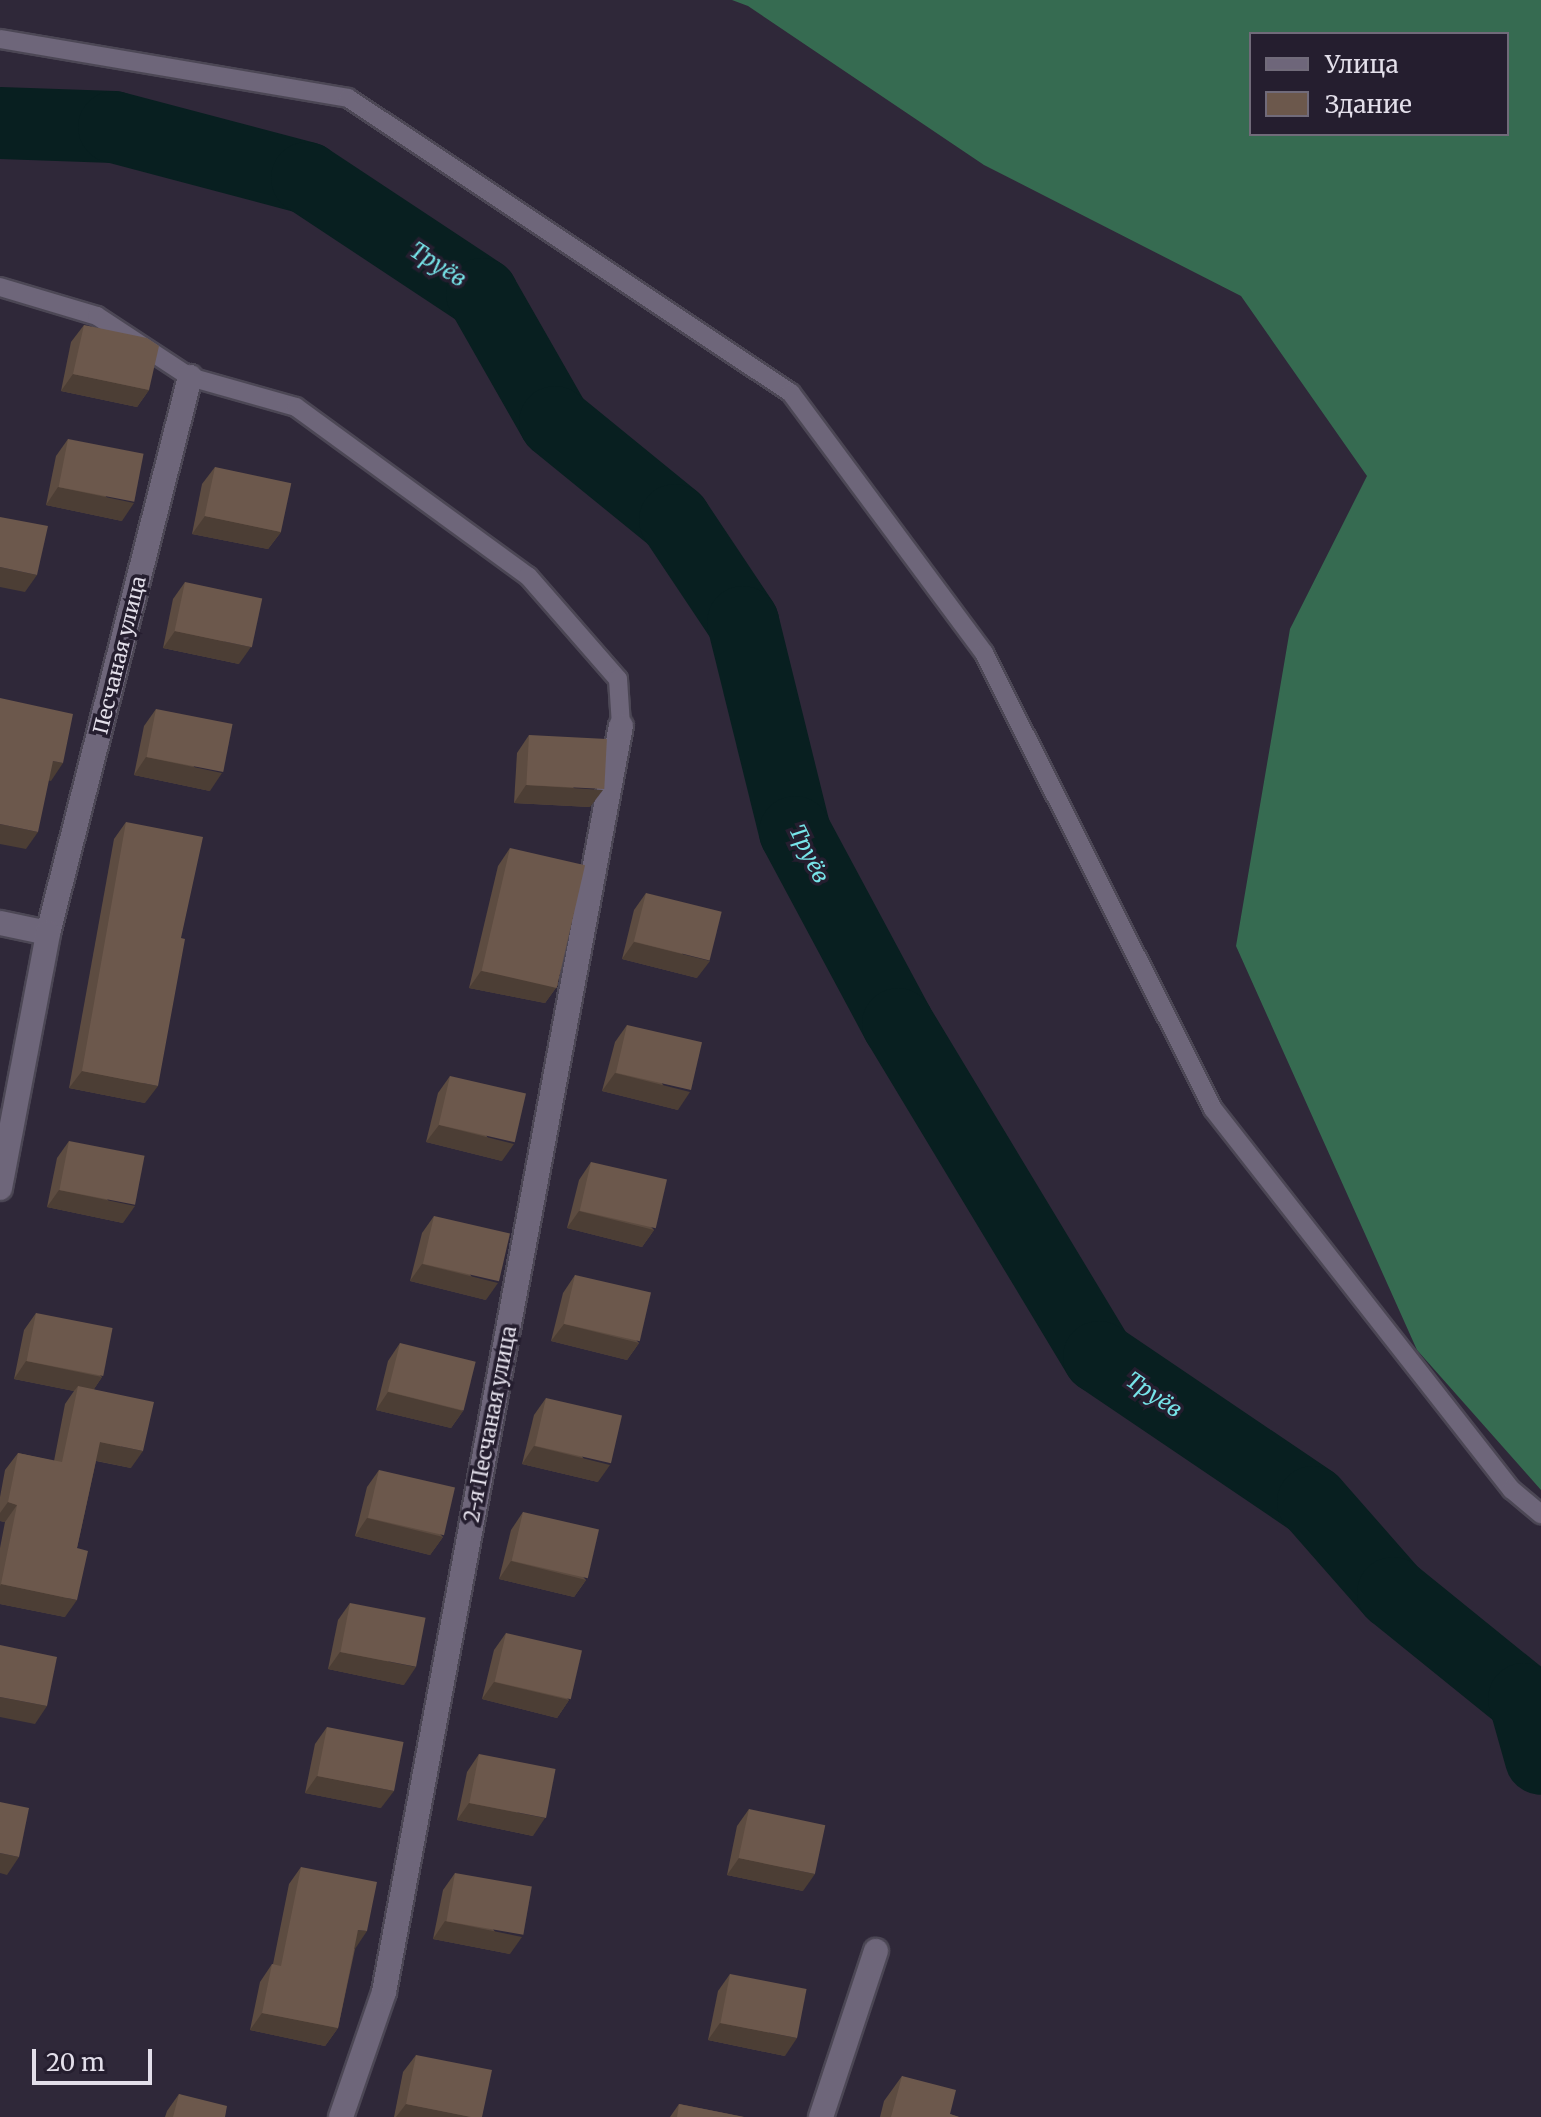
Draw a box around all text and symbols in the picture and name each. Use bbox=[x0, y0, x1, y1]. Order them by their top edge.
legend bbox=[1249, 32, 1509, 136]
text: Улица bbox=[1325, 49, 1399, 80]
text: Здание bbox=[1325, 89, 1412, 120]
water label: Труёв bbox=[405, 237, 471, 293]
street label: Песчаная улица bbox=[88, 573, 150, 737]
water label: Труёв bbox=[784, 820, 834, 888]
street label: 2-я Песчаная улица bbox=[459, 1324, 521, 1524]
water label: Труёв bbox=[1121, 1367, 1187, 1423]
scale bar bbox=[36, 2033, 156, 2083]
text: 20 m bbox=[46, 2047, 105, 2078]

